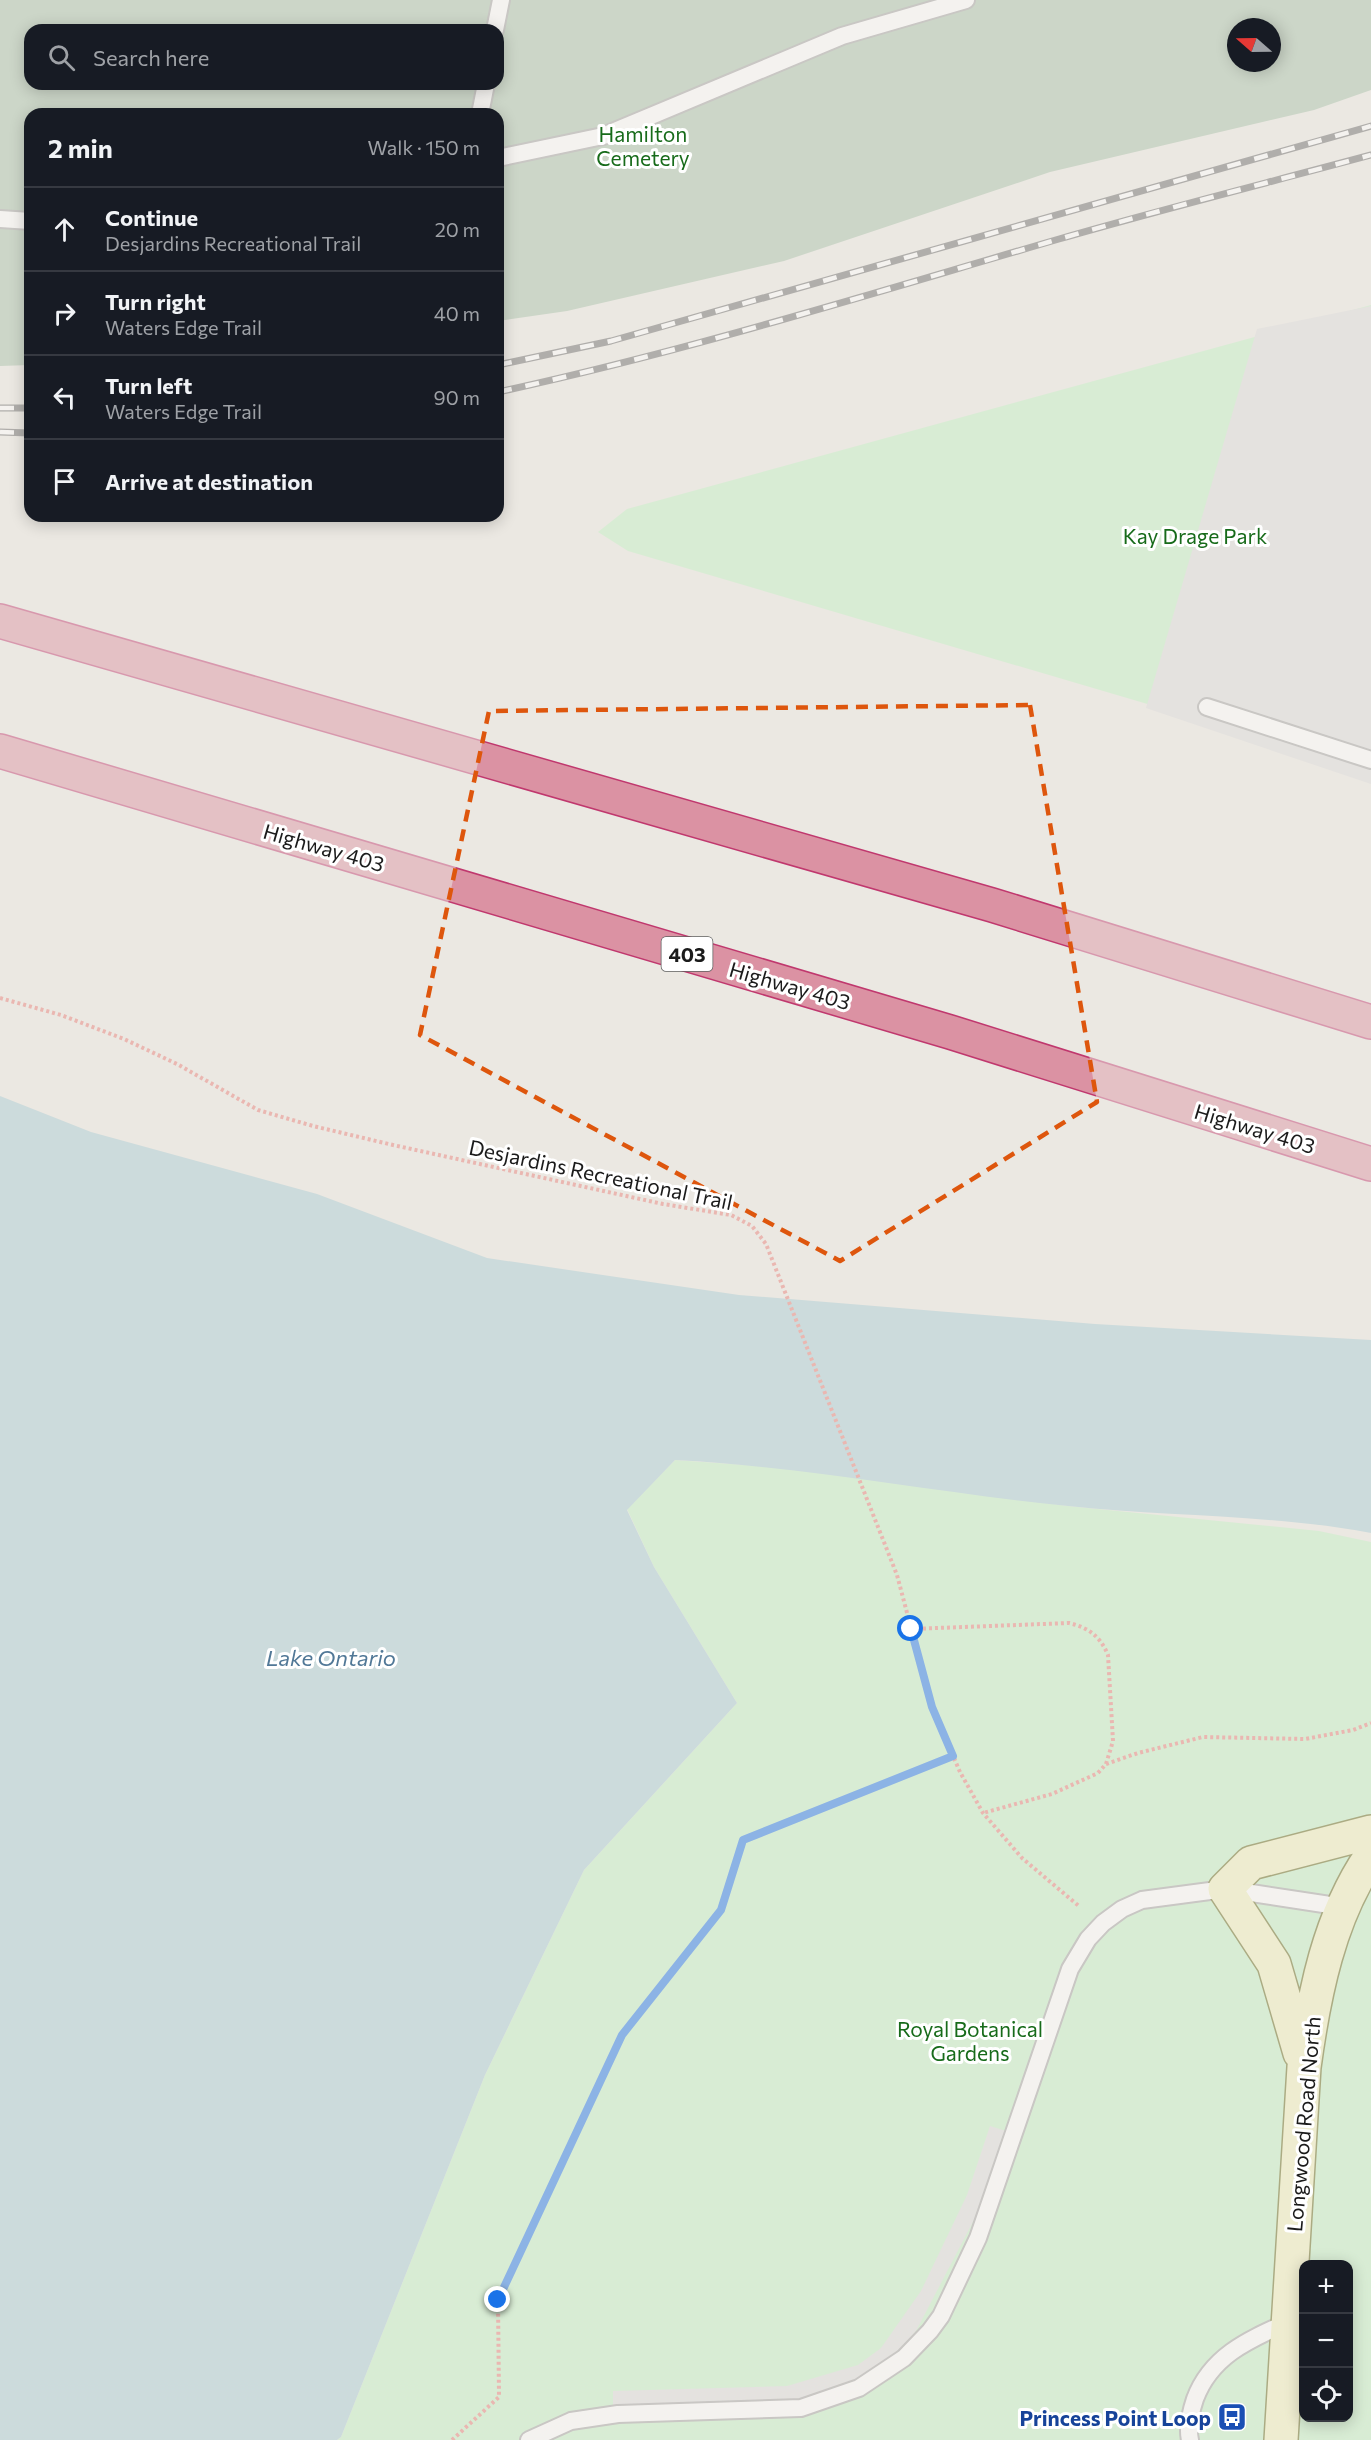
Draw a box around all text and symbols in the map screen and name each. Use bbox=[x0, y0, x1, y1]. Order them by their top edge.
north arrow bbox=[1227, 18, 1281, 72]
search box bbox=[24, 24, 504, 90]
icon: search bbox=[45, 41, 78, 74]
text: Search here bbox=[93, 44, 209, 71]
park label: Hamilton Cemetery bbox=[596, 121, 690, 170]
text: 2 min bbox=[48, 132, 113, 163]
text: Walk · 150 m bbox=[368, 135, 480, 159]
text: Continue bbox=[105, 204, 198, 231]
icon: ahead bbox=[48, 213, 81, 246]
text: 20 m bbox=[435, 217, 480, 241]
text: Desjardins Recreational Trail bbox=[105, 231, 361, 255]
text: Turn right bbox=[105, 288, 206, 315]
icon: right bbox=[48, 297, 81, 330]
text: 40 m bbox=[434, 301, 480, 325]
text: Waters Edge Trail bbox=[105, 315, 262, 339]
text: Turn left bbox=[105, 372, 192, 399]
icon: left bbox=[48, 381, 81, 414]
text: 90 m bbox=[434, 385, 480, 409]
text: Waters Edge Trail bbox=[105, 399, 262, 423]
icon: arrive bbox=[48, 465, 81, 498]
text: Arrive at destination bbox=[105, 468, 313, 495]
park label: Kay Drage Park bbox=[1123, 523, 1267, 548]
street label: Highway 403 bbox=[261, 818, 387, 876]
road number: 403 bbox=[662, 937, 712, 971]
street label: Highway 403 bbox=[727, 956, 853, 1014]
street label: Highway 403 bbox=[1192, 1098, 1318, 1158]
street label: Desjardins Recreational Trail bbox=[467, 1134, 735, 1214]
route start bbox=[897, 1615, 923, 1641]
water label: Lake Ontario bbox=[266, 1644, 396, 1671]
street label: Longwood Road North bbox=[1281, 2015, 1325, 2233]
park label: Royal Botanical Gardens bbox=[897, 2016, 1043, 2065]
map controls bbox=[1299, 2260, 1353, 2422]
button: + bbox=[1299, 2260, 1353, 2314]
route end bbox=[484, 2286, 510, 2312]
button: − bbox=[1299, 2314, 1353, 2368]
button: locate bbox=[1299, 2368, 1353, 2422]
bus stop icon: Princess Point Loop bbox=[1216, 2401, 1248, 2433]
place label: Princess Point Loop bbox=[1019, 2405, 1211, 2430]

